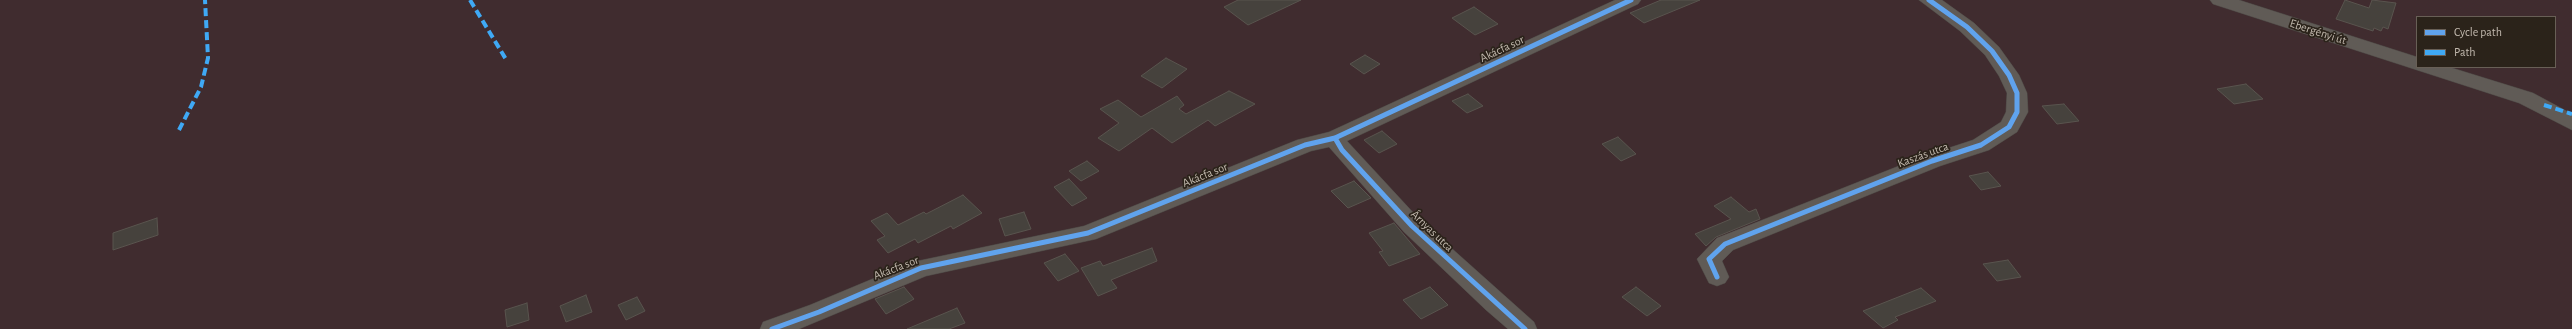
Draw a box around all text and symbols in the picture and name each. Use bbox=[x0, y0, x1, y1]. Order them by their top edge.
street label: Ebergényi út bbox=[2288, 16, 2348, 48]
legend bbox=[2416, 16, 2556, 68]
text: Cycle path bbox=[2454, 26, 2502, 38]
street label: Akácfa sor bbox=[1477, 32, 1527, 66]
text: Path bbox=[2454, 46, 2476, 58]
street label: Kaszás utca bbox=[1896, 139, 1950, 171]
street label: Akácfa sor bbox=[1180, 159, 1230, 191]
street label: Árnyas utca bbox=[1408, 207, 1456, 255]
street label: Akácfa sor bbox=[871, 253, 921, 283]

